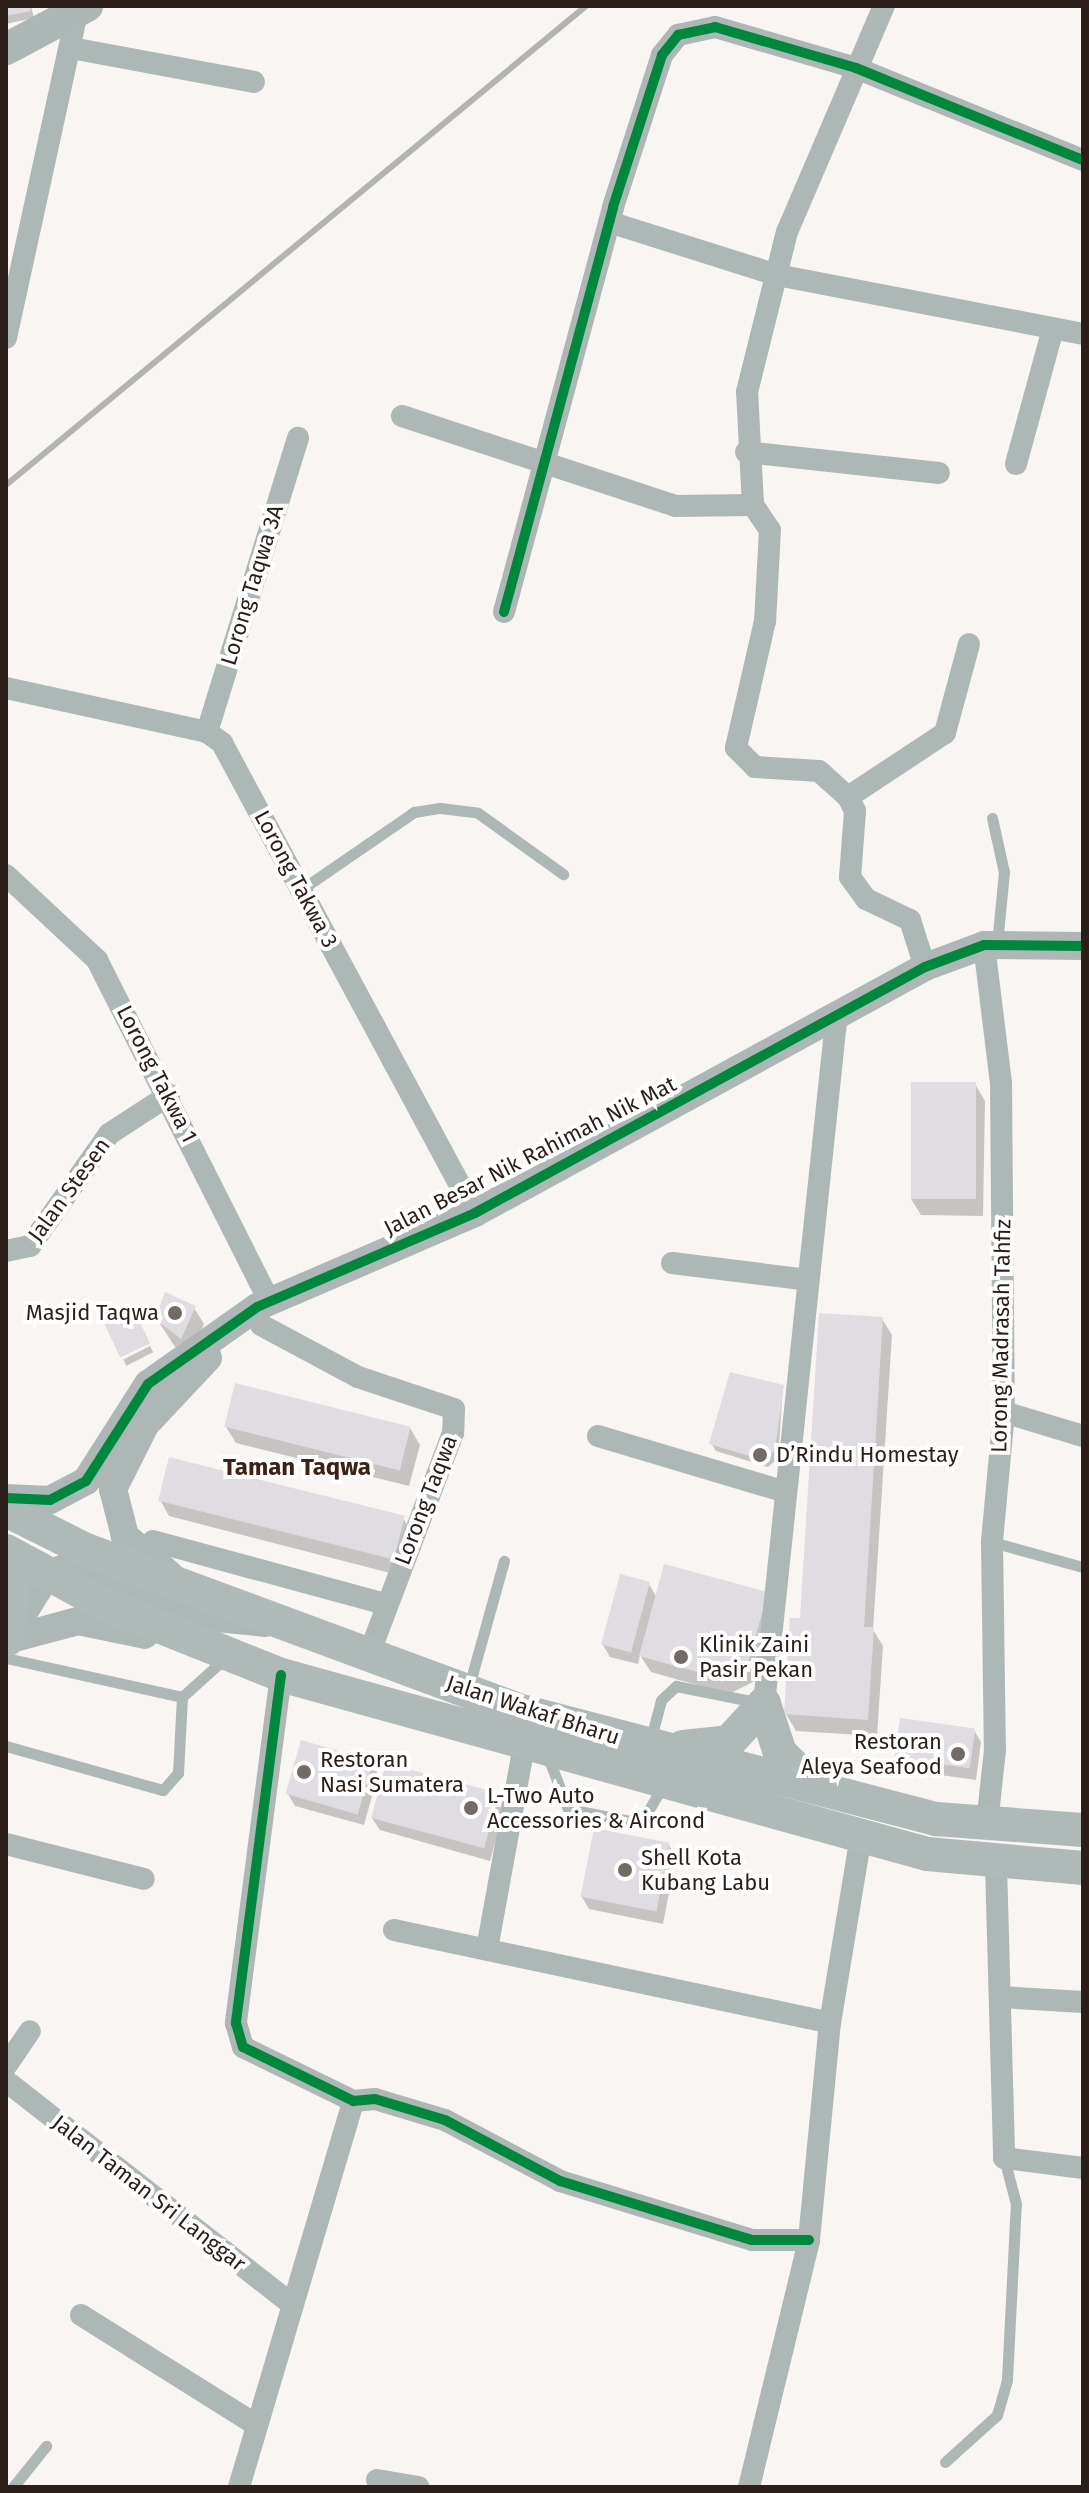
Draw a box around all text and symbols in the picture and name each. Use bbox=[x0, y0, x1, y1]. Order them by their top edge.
street label: Lorong Taqwa 3A bbox=[215, 502, 289, 668]
street label: Lorong Takwa 3 bbox=[249, 806, 343, 952]
street label: Lorong Takwa 1 bbox=[111, 1001, 203, 1147]
street label: Jalan Besar Nik Rahimah Nik Mat bbox=[379, 1071, 681, 1241]
street label: Jalan Stesen bbox=[22, 1133, 116, 1247]
street label: Lorong Madrasah Tahfiz bbox=[986, 1219, 1016, 1453]
place label: Masjid Taqwa bbox=[26, 1300, 159, 1326]
marker: Masjid Taqwa bbox=[166, 1304, 184, 1322]
street label: Lorong Taqwa bbox=[389, 1431, 463, 1569]
place label: D’Rindu Homestay bbox=[776, 1442, 959, 1468]
marker: D’Rindu Homestay bbox=[751, 1446, 769, 1464]
district label: Taman Taqwa bbox=[223, 1454, 371, 1482]
place label: Klinik Zaini Pasir Pekan bbox=[699, 1631, 813, 1682]
marker: Klinik Zaini Pasir Pekan bbox=[670, 1646, 692, 1668]
street label: Jalan Wakaf Bharu bbox=[443, 1670, 623, 1750]
place label: Restoran Aleya Seafood bbox=[801, 1728, 942, 1780]
marker: Restoran Aleya Seafood bbox=[949, 1745, 967, 1763]
place label: Restoran Nasi Sumatera bbox=[320, 1746, 464, 1798]
marker: Restoran Nasi Sumatera bbox=[295, 1763, 313, 1781]
place label: L-Two Auto Accessories & Aircond bbox=[487, 1782, 705, 1834]
marker: L-Two Auto Accessories & Aircond bbox=[462, 1799, 480, 1817]
place label: Shell Kota Kubang Labu bbox=[641, 1844, 770, 1896]
marker: Shell Kota Kubang Labu bbox=[616, 1861, 634, 1879]
street label: Jalan Taman Sri Langgar bbox=[47, 2109, 251, 2277]

